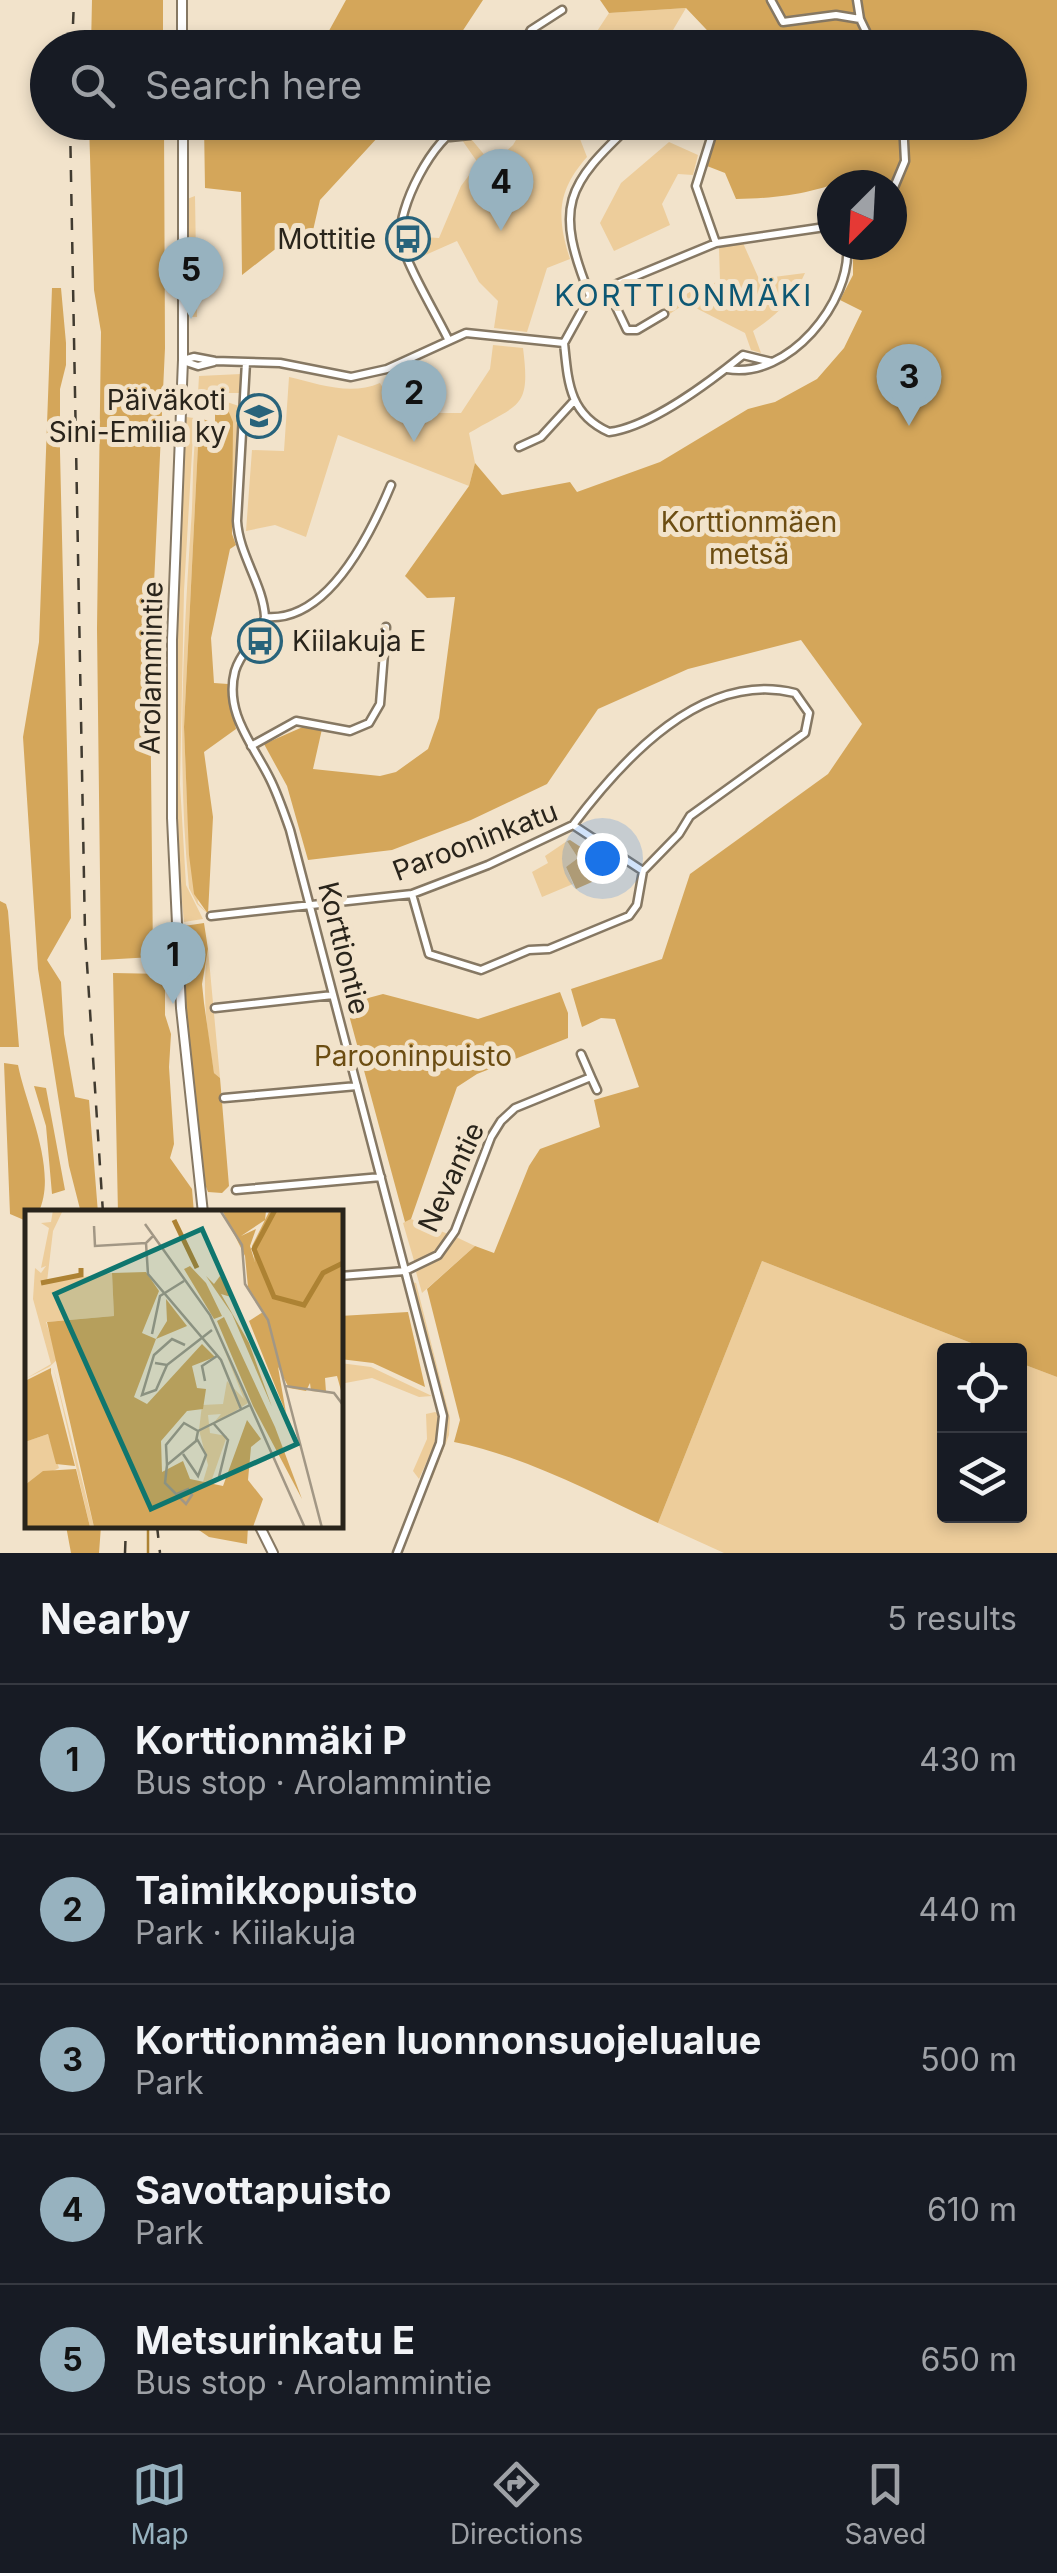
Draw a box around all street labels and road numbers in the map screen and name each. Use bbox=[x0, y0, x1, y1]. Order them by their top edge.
street label: Arolammintie bbox=[132, 581, 170, 755]
street label: Parooninkatu bbox=[388, 794, 562, 888]
street label: Korttiontie bbox=[311, 878, 377, 1018]
street label: Nevantie bbox=[411, 1117, 491, 1237]

